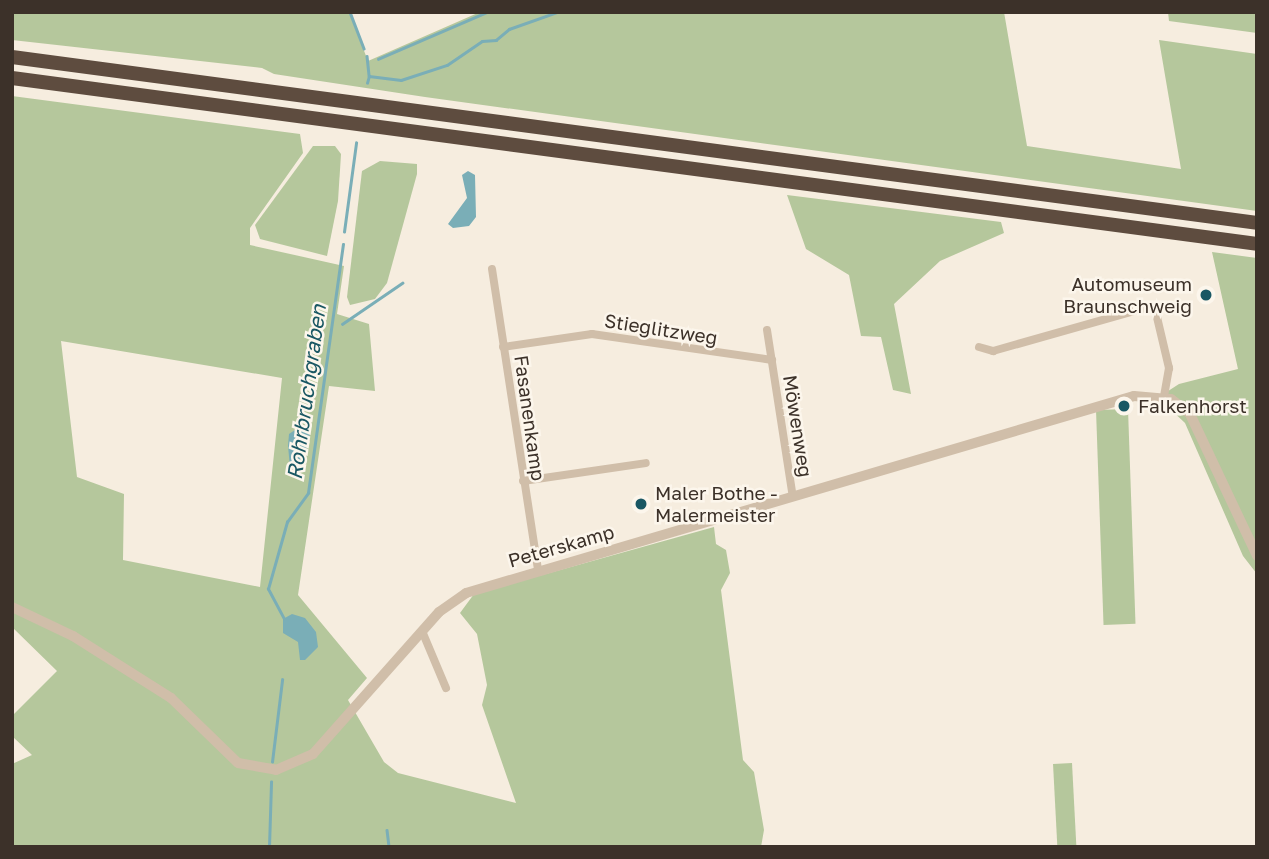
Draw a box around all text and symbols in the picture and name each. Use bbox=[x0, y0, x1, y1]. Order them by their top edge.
place label: Automuseum Braunschweig bbox=[1063, 273, 1192, 317]
marker: Automuseum Braunschweig bbox=[1198, 287, 1214, 303]
water label: Rohrbruchgraben bbox=[281, 303, 331, 481]
street label: Stieglitzweg bbox=[603, 309, 719, 349]
street label: Fasanenkamp bbox=[510, 354, 550, 482]
street label: Möwenweg bbox=[779, 373, 817, 479]
place label: Falkenhorst bbox=[1138, 395, 1247, 417]
marker: Falkenhorst bbox=[1116, 398, 1132, 414]
place label: Maler Bothe - Malermeister bbox=[655, 482, 778, 526]
marker: Maler Bothe - Malermeister bbox=[633, 496, 649, 512]
street label: Peterskamp bbox=[505, 520, 617, 572]

